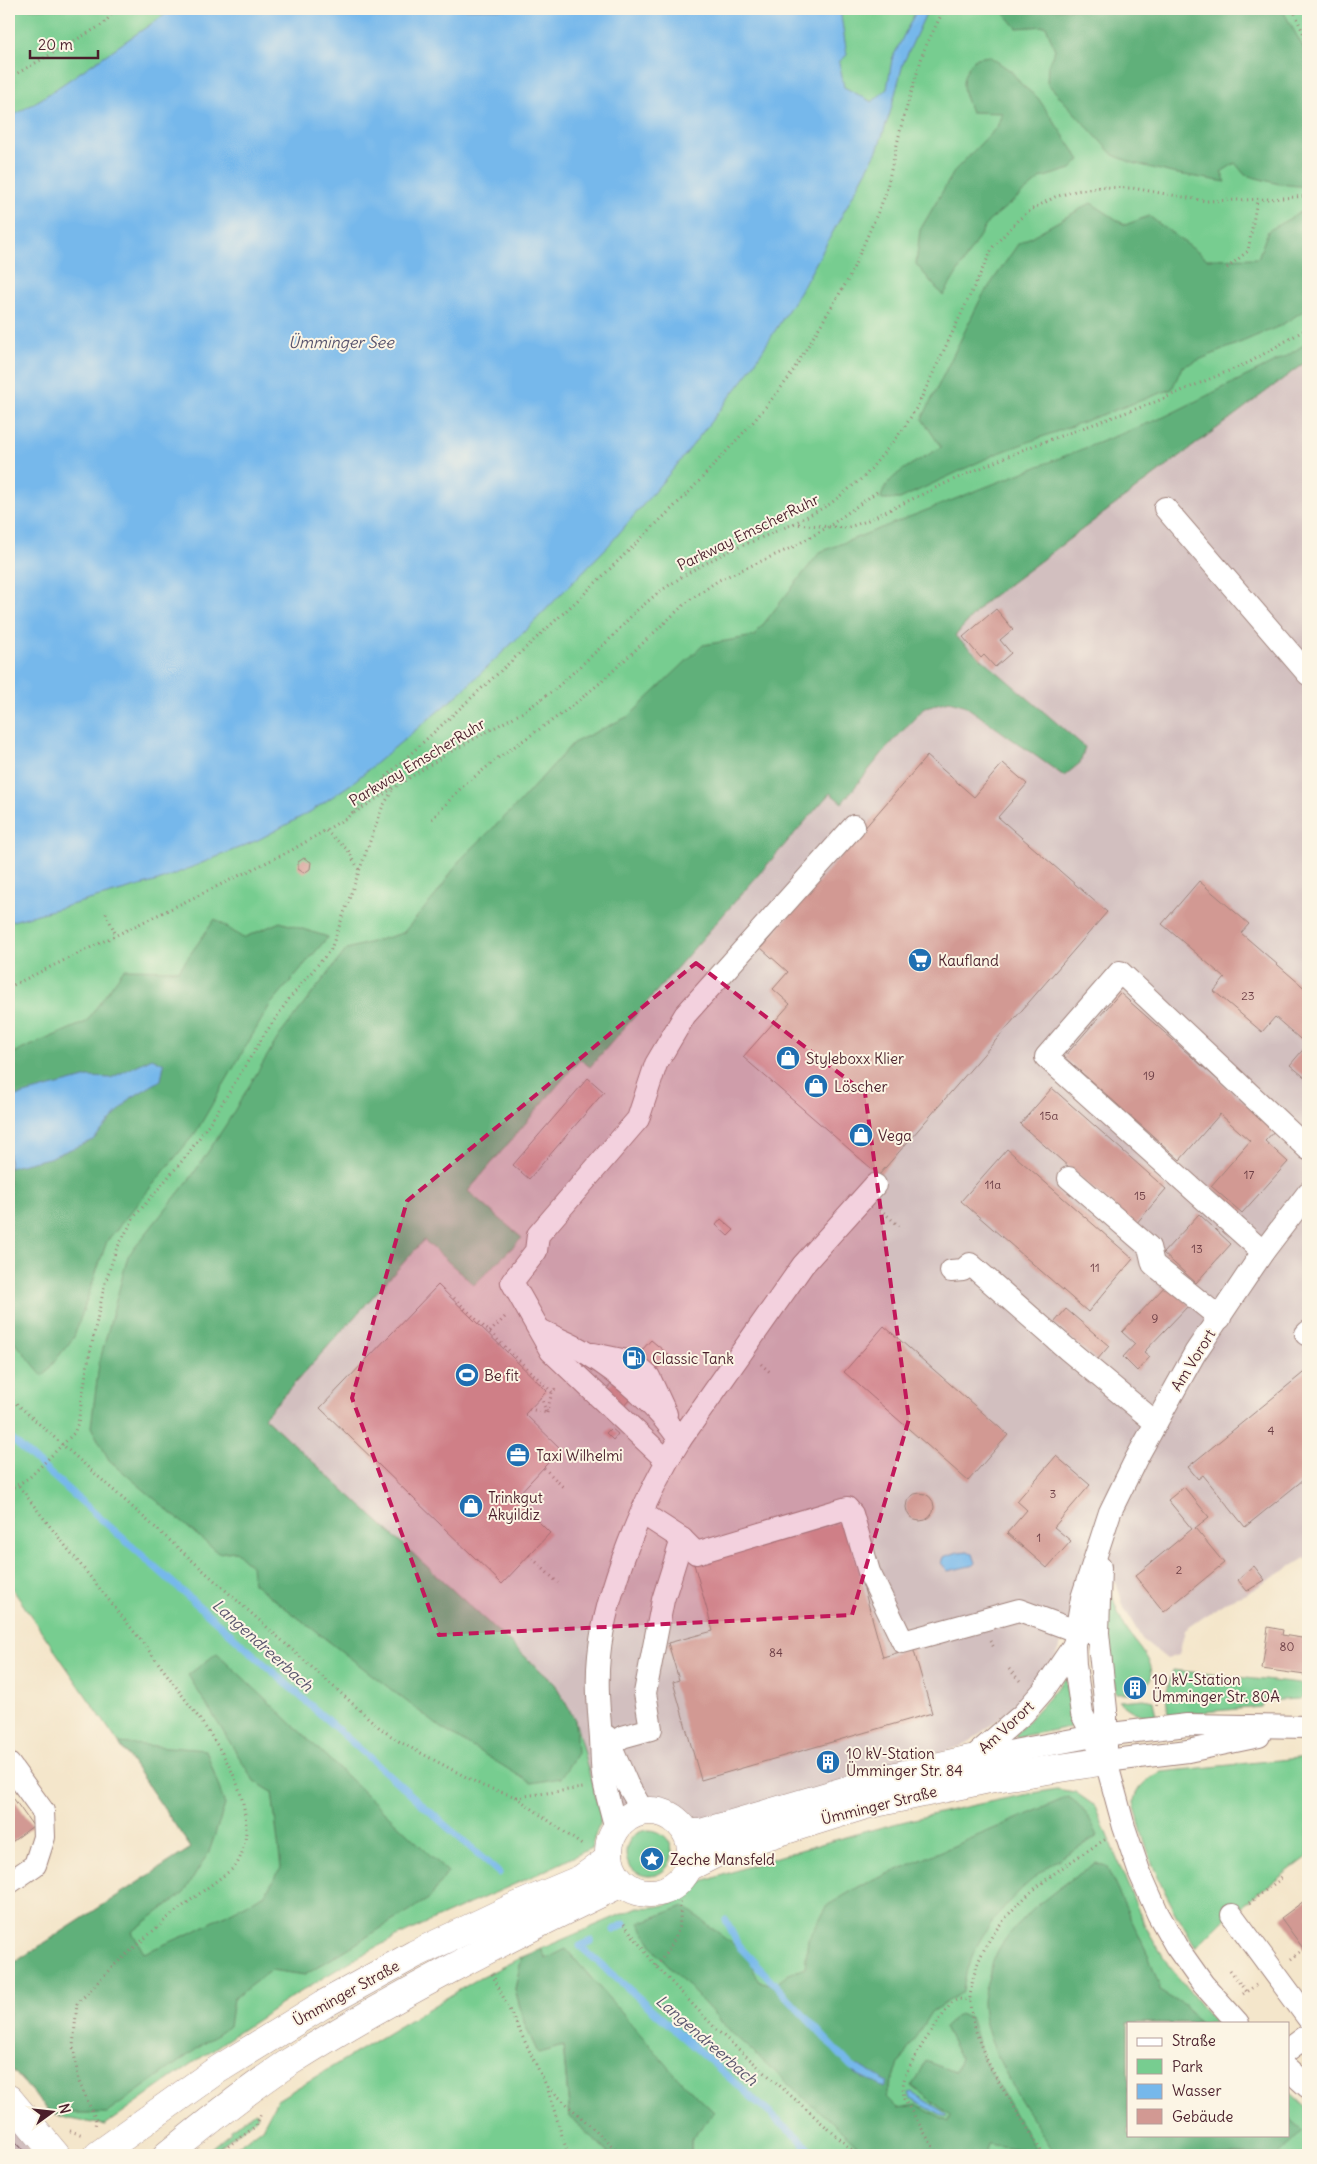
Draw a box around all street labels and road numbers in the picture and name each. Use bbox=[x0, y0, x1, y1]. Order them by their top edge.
street label: Parkway EmscherRuhr bbox=[674, 489, 822, 575]
street label: Parkway EmscherRuhr bbox=[345, 714, 489, 810]
street label: Am Vorort bbox=[1167, 1326, 1219, 1394]
street label: Am Vorort bbox=[974, 1696, 1038, 1758]
street label: Ümminger Straße bbox=[819, 1781, 939, 1829]
street label: Ümminger Straße bbox=[290, 1956, 402, 2030]

